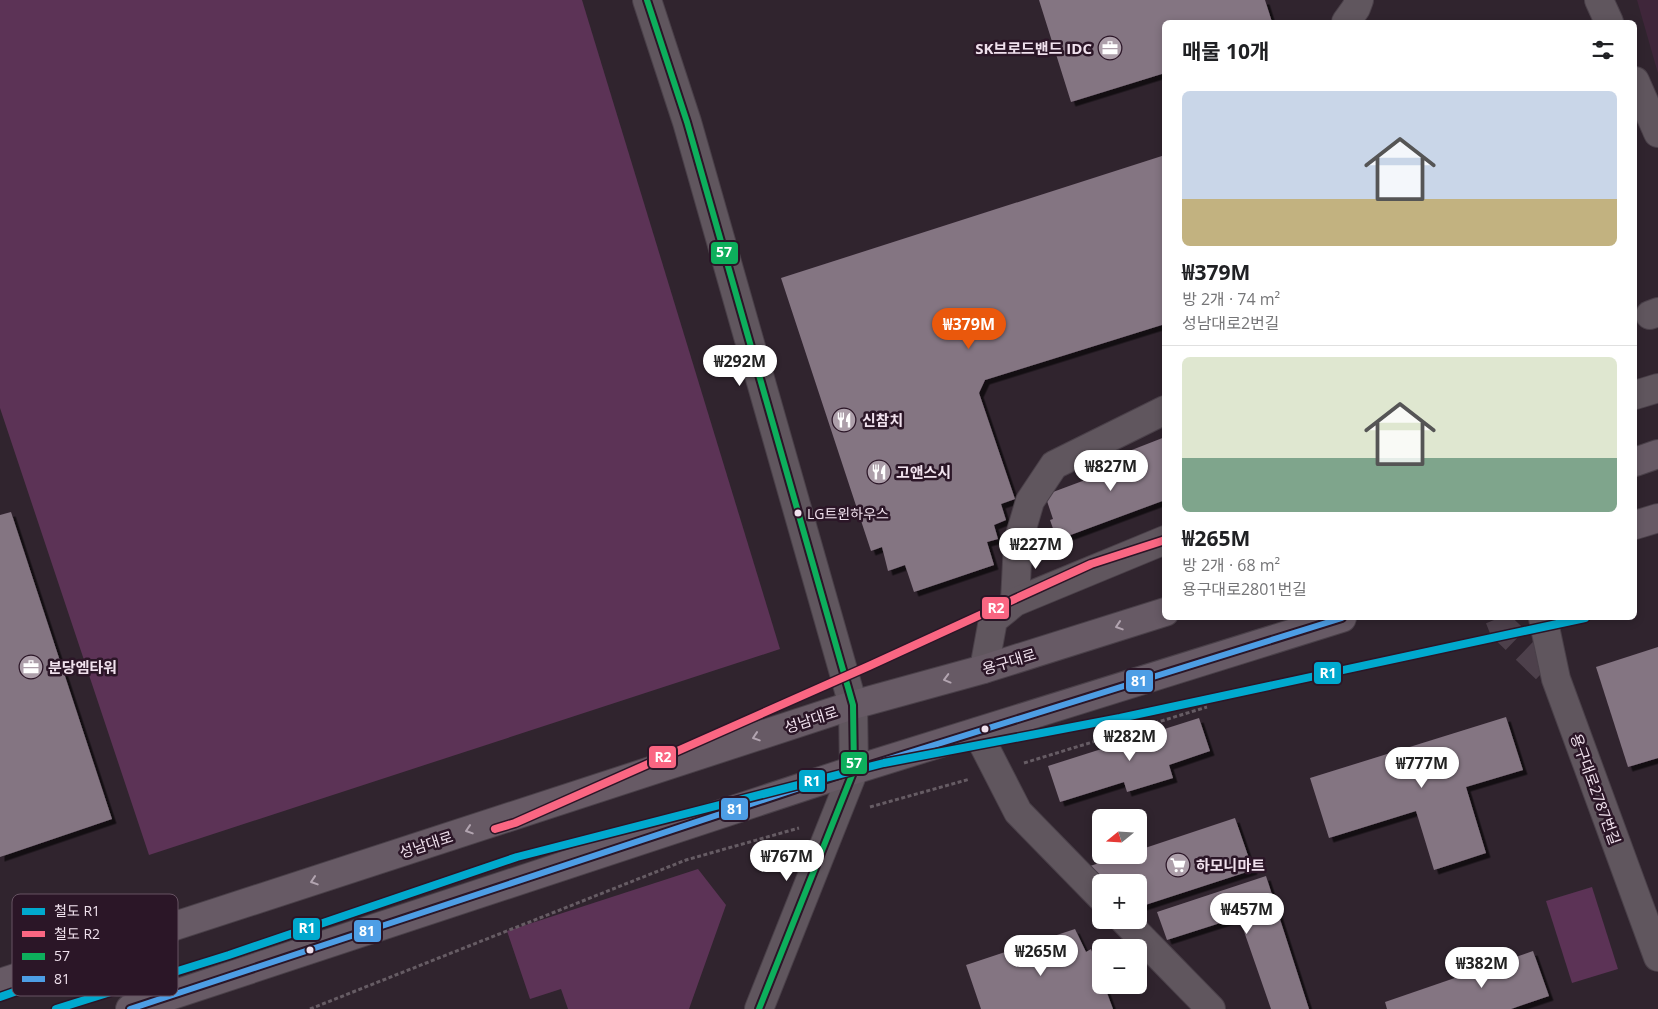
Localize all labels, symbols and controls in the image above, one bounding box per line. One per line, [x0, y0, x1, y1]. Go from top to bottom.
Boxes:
office icon: SK브로드밴드 IDC [1097, 35, 1123, 61]
icon: filters [1589, 36, 1617, 64]
text: 매물 10개 [1182, 37, 1269, 65]
place label: SK브로드밴드 IDC [975, 38, 1092, 58]
icon: home [1355, 124, 1445, 214]
line badge: 57 [710, 241, 739, 265]
text: 57 [716, 242, 732, 261]
text: ₩379M [1182, 258, 1250, 286]
text: 방 2개 · 74 m² [1182, 288, 1280, 310]
pin: ₩379M [934, 308, 1004, 350]
text: 성남대로2번길 [1182, 312, 1279, 334]
text: ₩379M [943, 313, 995, 335]
pin: ₩292M [705, 344, 775, 387]
text: ₩292M [714, 350, 766, 372]
icon: home [1355, 389, 1445, 479]
restaurant icon: 신참치 [831, 407, 857, 433]
place label: 신참치 [862, 410, 903, 430]
pin: ₩827M [1076, 450, 1146, 492]
text: ₩827M [1085, 455, 1137, 477]
restaurant icon: 고앤스시 [866, 459, 892, 485]
place label: 고앤스시 [896, 462, 951, 482]
place label: LG트윈하우스 [807, 504, 889, 523]
marker: LG트윈하우스 [793, 508, 803, 518]
text: ₩265M [1182, 524, 1250, 552]
pin: ₩227M [1001, 528, 1071, 570]
text: ₩227M [1010, 533, 1062, 555]
text: 방 2개 · 68 m² [1182, 554, 1280, 576]
text: 용구대로2801번길 [1182, 578, 1307, 600]
line badge: R2 [981, 596, 1010, 620]
text: R2 [987, 598, 1005, 617]
one-way arrow [1115, 621, 1123, 631]
street label: 용구대로 [980, 643, 1038, 679]
office icon: 분당엠타워 [18, 654, 44, 680]
place label: 분당엠타워 [48, 657, 117, 677]
line badge: R1 [1313, 661, 1342, 685]
text: R1 [1319, 663, 1337, 682]
line badge: 81 [1125, 669, 1154, 693]
text: 81 [1131, 671, 1147, 690]
one-way arrow [943, 674, 951, 684]
street label: 성남대로 [782, 701, 840, 737]
pin: ₩282M [1095, 720, 1165, 762]
unlabelled marker [980, 724, 990, 734]
text: ₩282M [1104, 725, 1156, 747]
one-way arrow [753, 731, 761, 741]
street label: 용구대로2787번길 [1567, 731, 1625, 847]
line badge: R2 [648, 745, 677, 769]
pin: ₩777M [1387, 746, 1457, 789]
text: R2 [654, 747, 672, 766]
line badge: 57 [840, 751, 868, 775]
text: ₩777M [1396, 752, 1448, 774]
text: 57 [846, 753, 862, 772]
line badge: R1 [798, 769, 826, 793]
text: R1 [803, 771, 821, 790]
line badge: 81 [720, 797, 749, 821]
text: 81 [727, 799, 743, 818]
north arrow [1092, 809, 1148, 864]
map controls [1092, 809, 1147, 994]
one-way arrow [465, 825, 473, 835]
street label: 성남대로 [397, 826, 455, 862]
pin: ₩767M [752, 840, 822, 882]
text: ₩767M [761, 845, 813, 867]
supermarket icon: 하모니마트 [1165, 852, 1191, 878]
place label: 하모니마트 [1196, 855, 1265, 875]
button: + [1092, 874, 1147, 929]
one-way arrow [310, 875, 319, 885]
pin: ₩457M [1212, 892, 1282, 935]
legend [12, 894, 178, 996]
text: ₩457M [1221, 898, 1273, 920]
text: 철도 R1 [54, 901, 100, 920]
line badge: R1 [292, 917, 321, 941]
text: R1 [298, 918, 316, 937]
line badge: 81 [353, 919, 382, 943]
text: 81 [359, 921, 375, 940]
text: 철도 R2 [54, 924, 100, 943]
pin: ₩265M [1006, 934, 1076, 977]
button: − [1092, 939, 1147, 994]
text: ₩265M [1015, 940, 1067, 962]
unlabelled marker [305, 945, 315, 955]
text: 57 [54, 946, 70, 965]
pin: ₩382M [1447, 946, 1517, 989]
text: ₩382M [1456, 952, 1508, 974]
text: 81 [54, 969, 70, 988]

